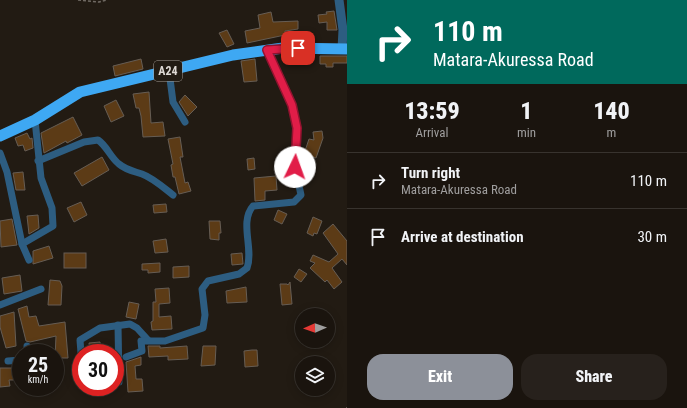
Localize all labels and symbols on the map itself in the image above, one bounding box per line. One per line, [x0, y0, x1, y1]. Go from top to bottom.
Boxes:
pin [281, 31, 315, 65]
road number: A24 [154, 61, 182, 81]
position arrow [274, 146, 316, 188]
north arrow [295, 308, 335, 348]
speed limit sign: 30 [72, 344, 124, 396]

